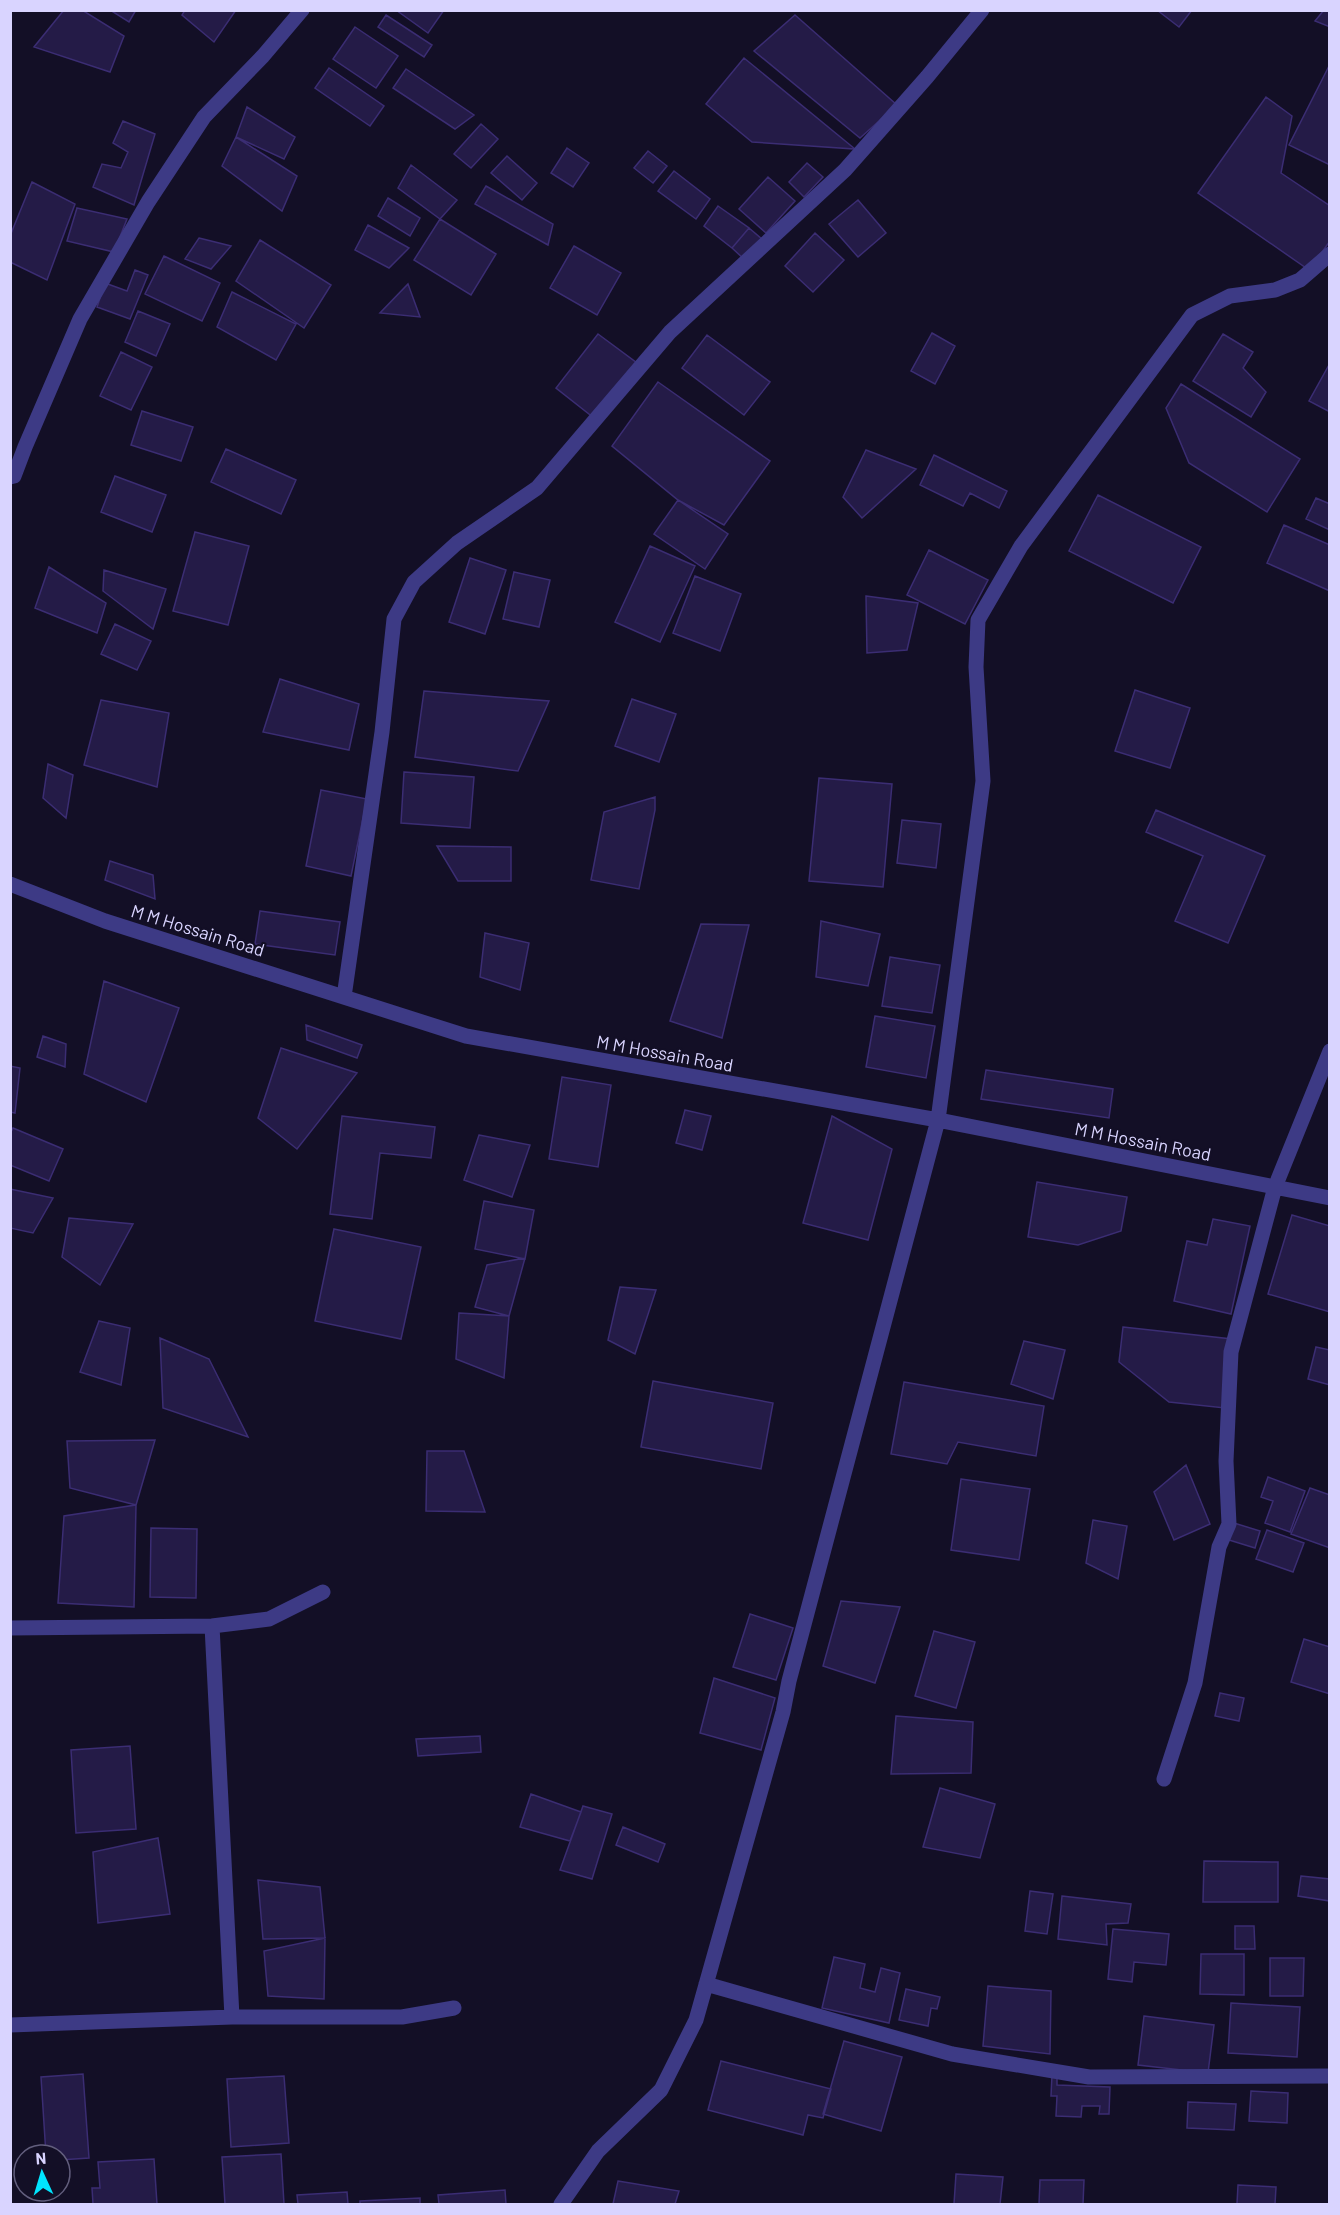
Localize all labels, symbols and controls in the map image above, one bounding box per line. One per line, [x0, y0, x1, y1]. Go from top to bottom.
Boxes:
street label: M M Hossain Road [129, 899, 267, 961]
street label: M M Hossain Road [595, 1030, 735, 1076]
street label: M M Hossain Road [1073, 1117, 1213, 1165]
north arrow [12, 2143, 72, 2203]
text: N [35, 2148, 47, 2167]

